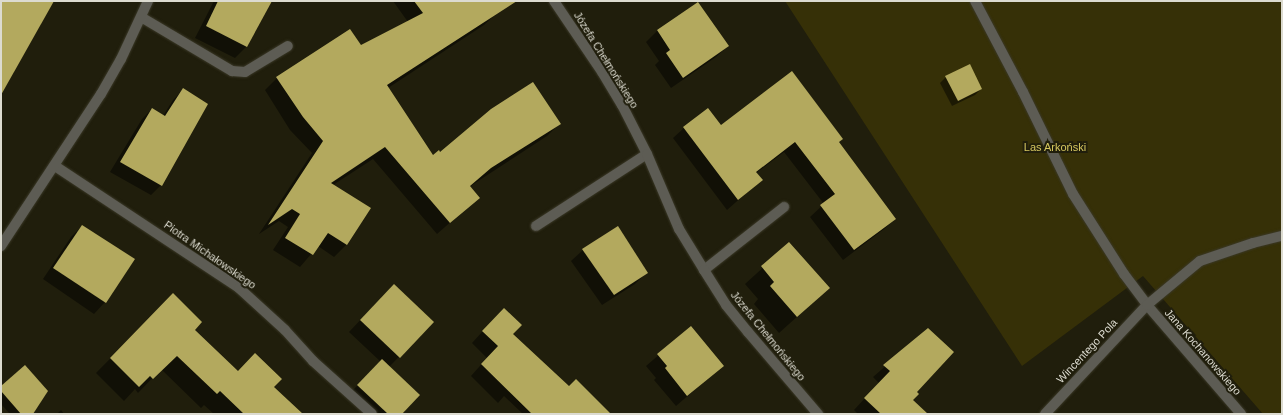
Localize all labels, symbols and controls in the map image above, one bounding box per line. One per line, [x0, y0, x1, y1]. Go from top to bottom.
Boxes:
street label: Józefa Chełmońskiego [571, 9, 641, 111]
park label: Las Arkoński [1024, 140, 1086, 154]
street label: Piotra Michałowskiego [161, 218, 259, 292]
street label: Józefa Chełmońskiego [728, 289, 808, 383]
street label: Jana Kochanowskiego [1162, 306, 1244, 398]
street label: Wincentego Pola [1054, 316, 1120, 386]

